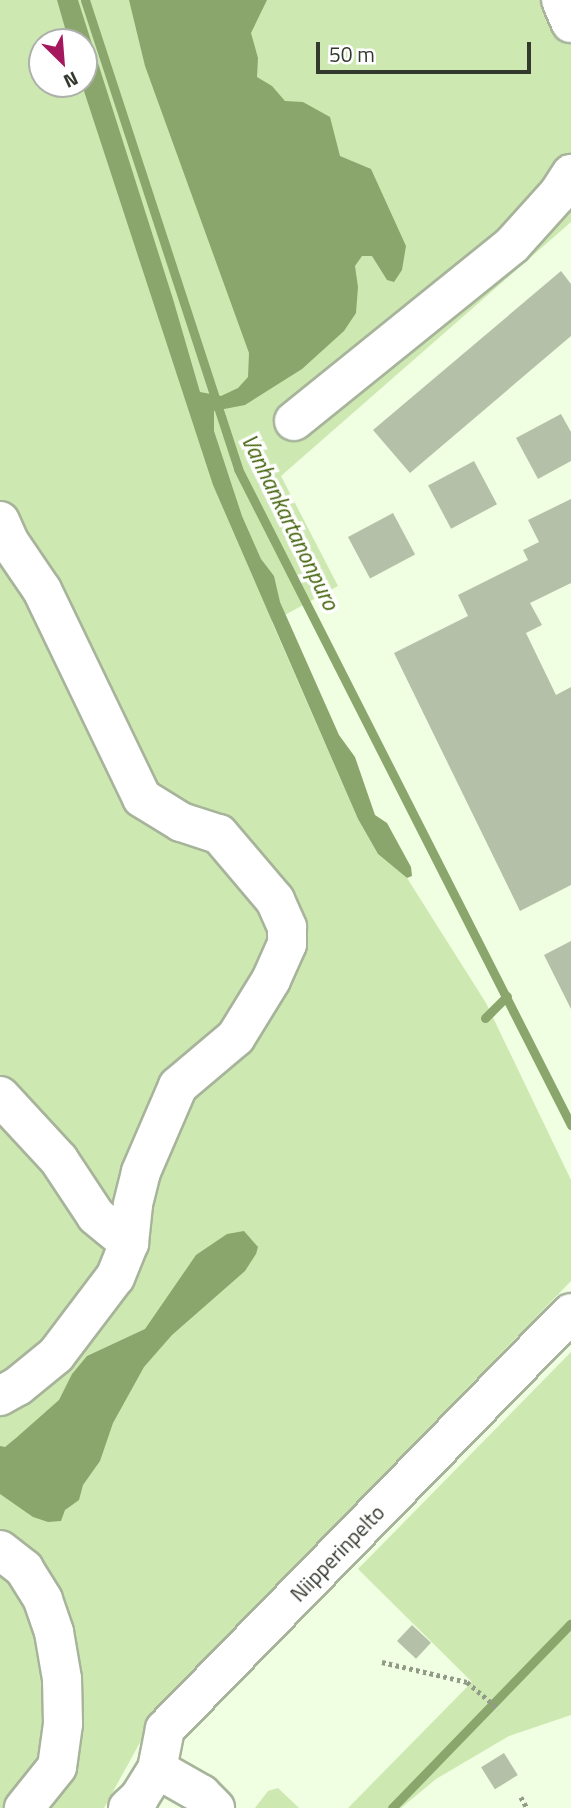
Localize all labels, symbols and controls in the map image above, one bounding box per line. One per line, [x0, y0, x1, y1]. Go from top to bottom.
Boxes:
north arrow [28, 28, 98, 98]
scale bar [319, 28, 534, 72]
text: 50 m [329, 38, 375, 70]
text: N [59, 65, 83, 97]
water label: Vanhankartanonpuro [235, 430, 345, 614]
street label: Niipperinpelto [285, 1500, 389, 1606]

